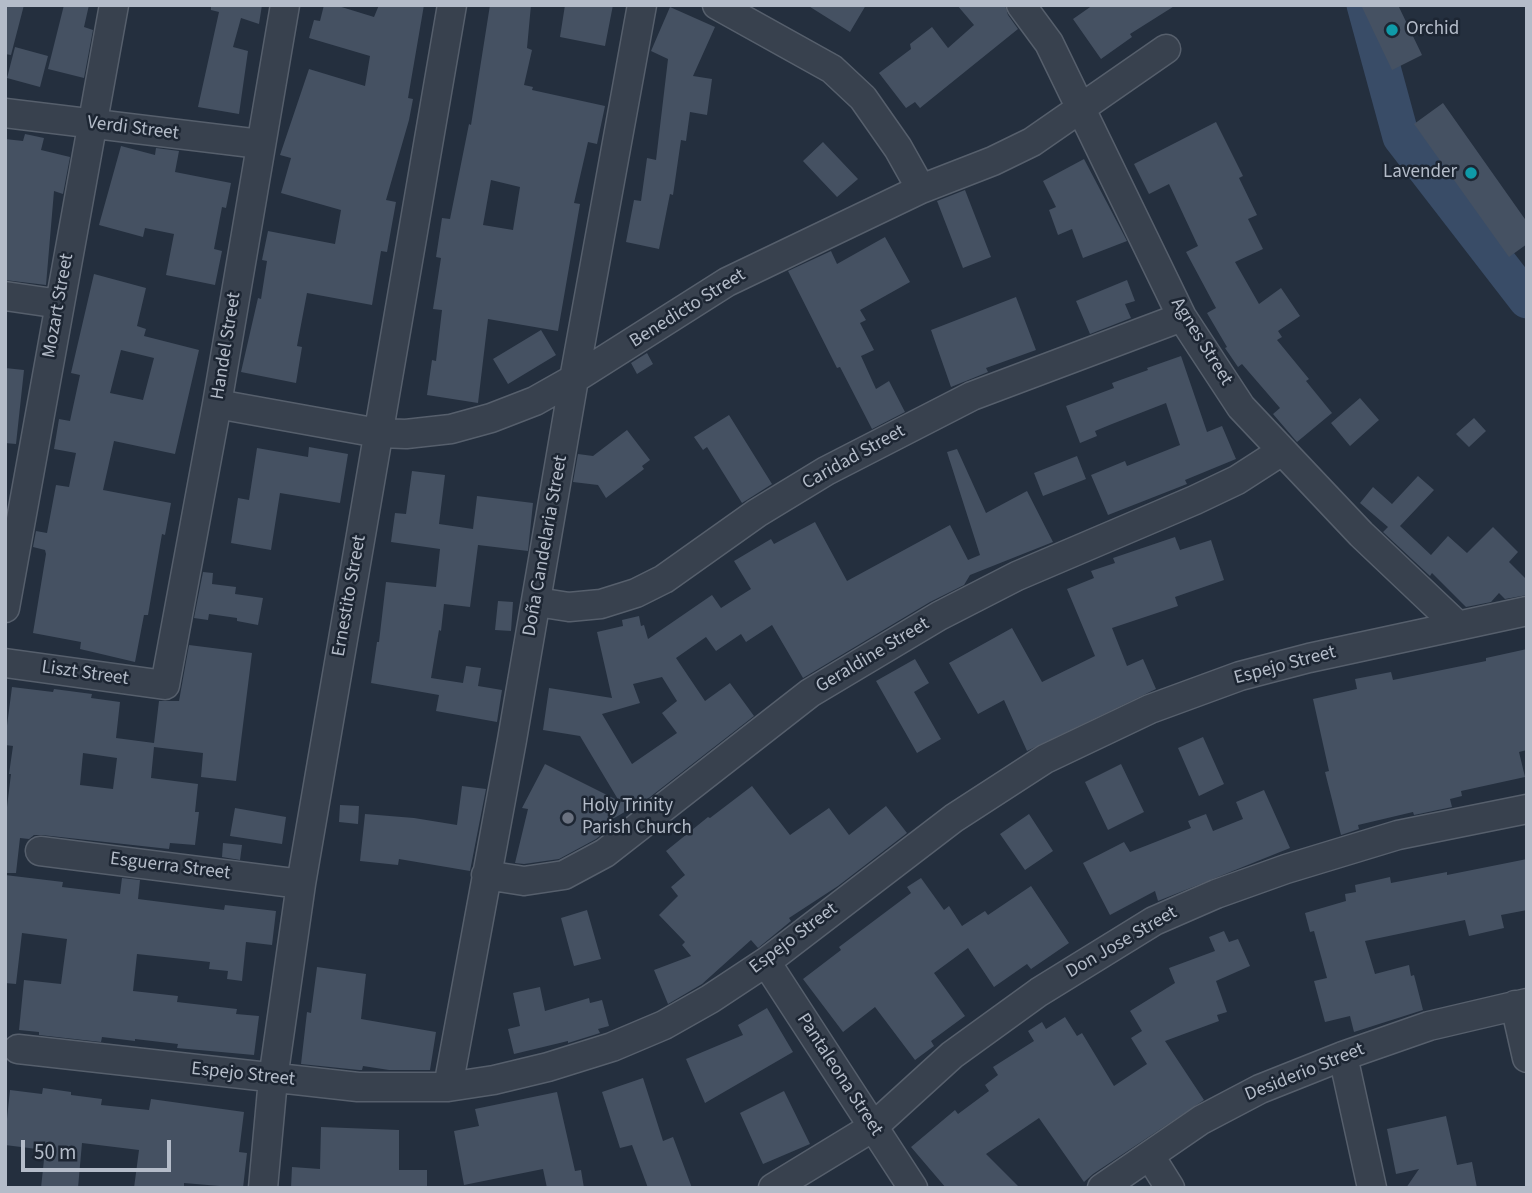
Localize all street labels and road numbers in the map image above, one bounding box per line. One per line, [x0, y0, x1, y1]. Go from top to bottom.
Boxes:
street label: Verdi Street [86, 112, 180, 146]
street label: Mozart Street [39, 252, 79, 360]
street label: Benedicto Street [626, 264, 750, 354]
street label: Handel Street [207, 291, 247, 401]
street label: Agnes Street [1165, 294, 1237, 390]
street label: Caridad Street [799, 420, 909, 496]
street label: Doña Candelaria Street [519, 454, 573, 638]
street label: Ernestito Street [328, 533, 372, 659]
street label: Geraldine Street [812, 613, 934, 699]
street label: Espejo Street [1232, 641, 1338, 691]
street label: Liszt Street [40, 657, 130, 691]
street label: Esguerra Street [109, 848, 231, 886]
street label: Espejo Street [745, 899, 843, 979]
street label: Don Jose Street [1062, 902, 1182, 984]
street label: Pantaleona Street [791, 1009, 887, 1141]
street label: Desiderio Street [1242, 1039, 1368, 1107]
street label: Espejo Street [190, 1058, 296, 1092]

